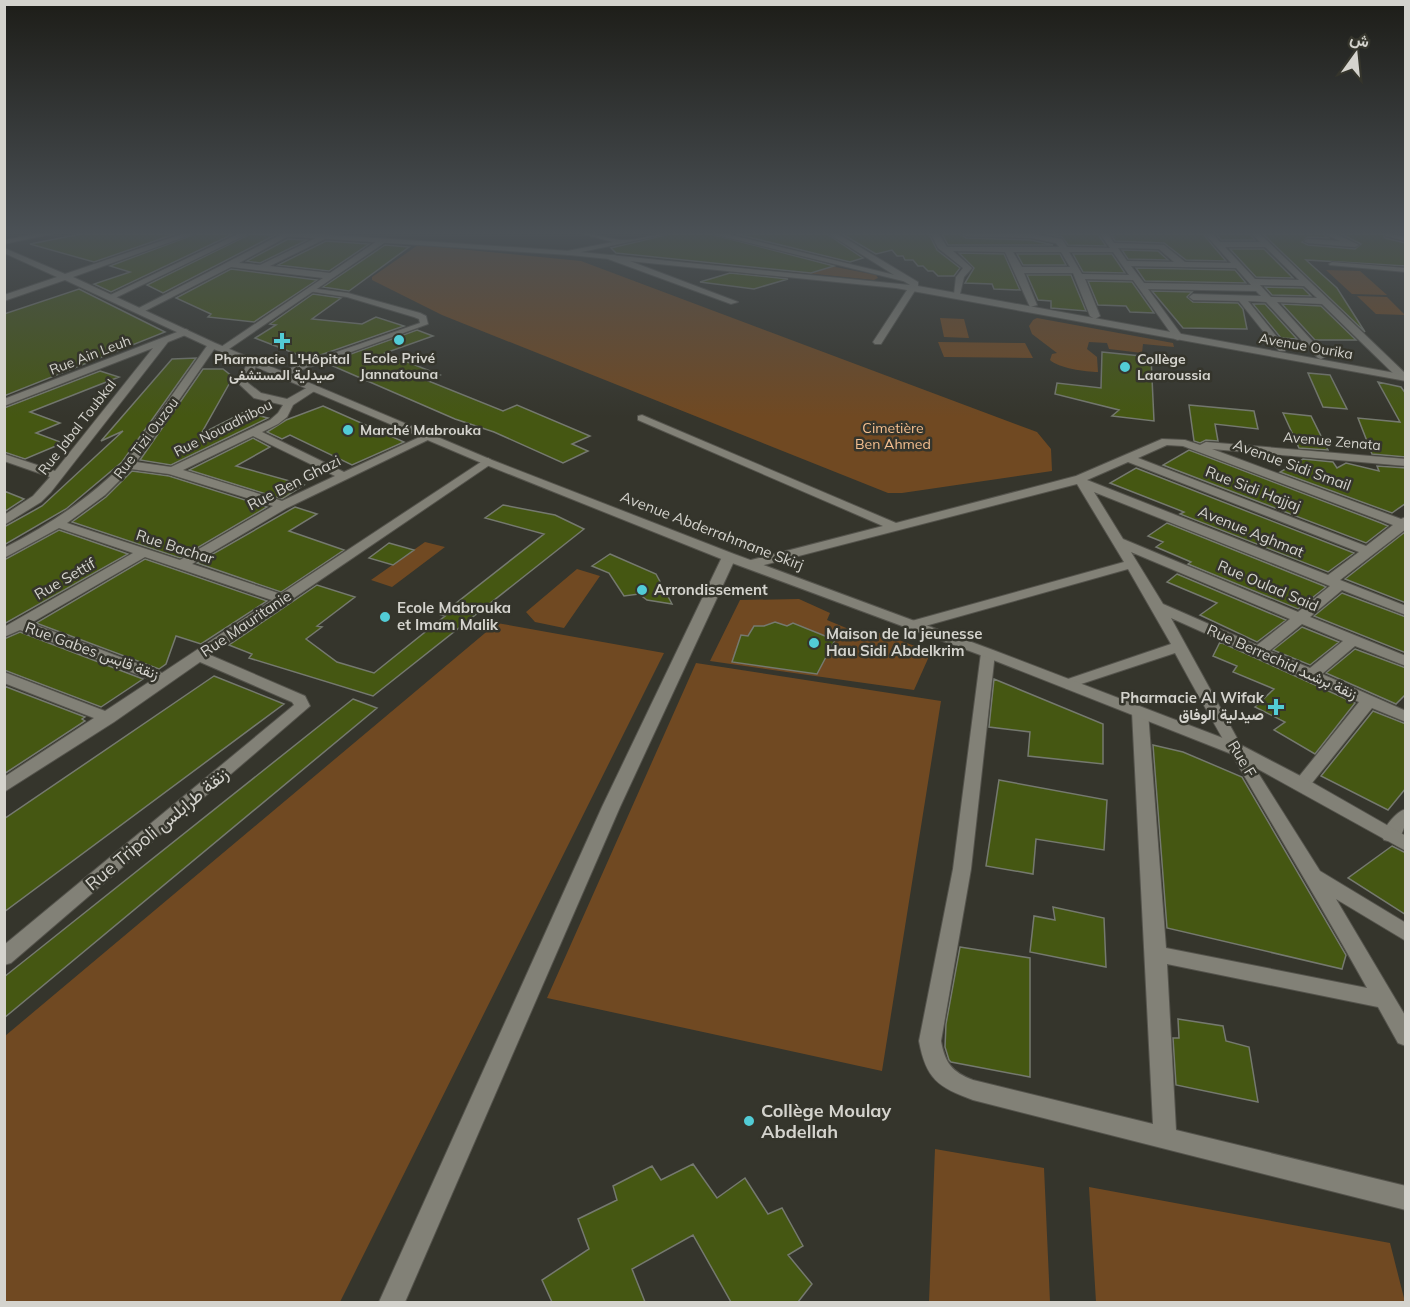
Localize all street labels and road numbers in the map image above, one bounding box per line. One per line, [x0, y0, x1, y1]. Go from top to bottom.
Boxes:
street label: Avenue Ourika [1258, 329, 1354, 363]
street label: Rue Ain Leuh [47, 331, 133, 379]
street label: Rue Jabal Toubkal [34, 376, 120, 478]
street label: Rue Tizi Ouzou [110, 394, 182, 482]
street label: Rue Nouadhibou [171, 395, 275, 461]
street label: Avenue Zenata [1282, 428, 1382, 454]
street label: Avenue Sidi Smail [1231, 434, 1354, 495]
street label: Rue Ben Ghazi [244, 451, 344, 514]
street label: Rue Sidi Hajjaj [1203, 462, 1304, 515]
street label: Avenue Abderrahmane Skirj [618, 487, 806, 574]
street label: Avenue Aghmat [1196, 502, 1307, 561]
street label: Rue Bachar [134, 525, 217, 568]
street label: Rue Settif [31, 553, 100, 604]
street label: Rue Oulad Said [1215, 556, 1321, 615]
street label: Rue Mauritanie [197, 586, 295, 661]
street label: Rue Gabes زنقة قابس [22, 618, 162, 684]
street label: Rue Berrechid زنقة برشىد [1204, 620, 1360, 703]
street label: Rue F [1224, 737, 1261, 781]
street label: Rue Tripoli زنقة طرابلس [80, 762, 233, 895]

